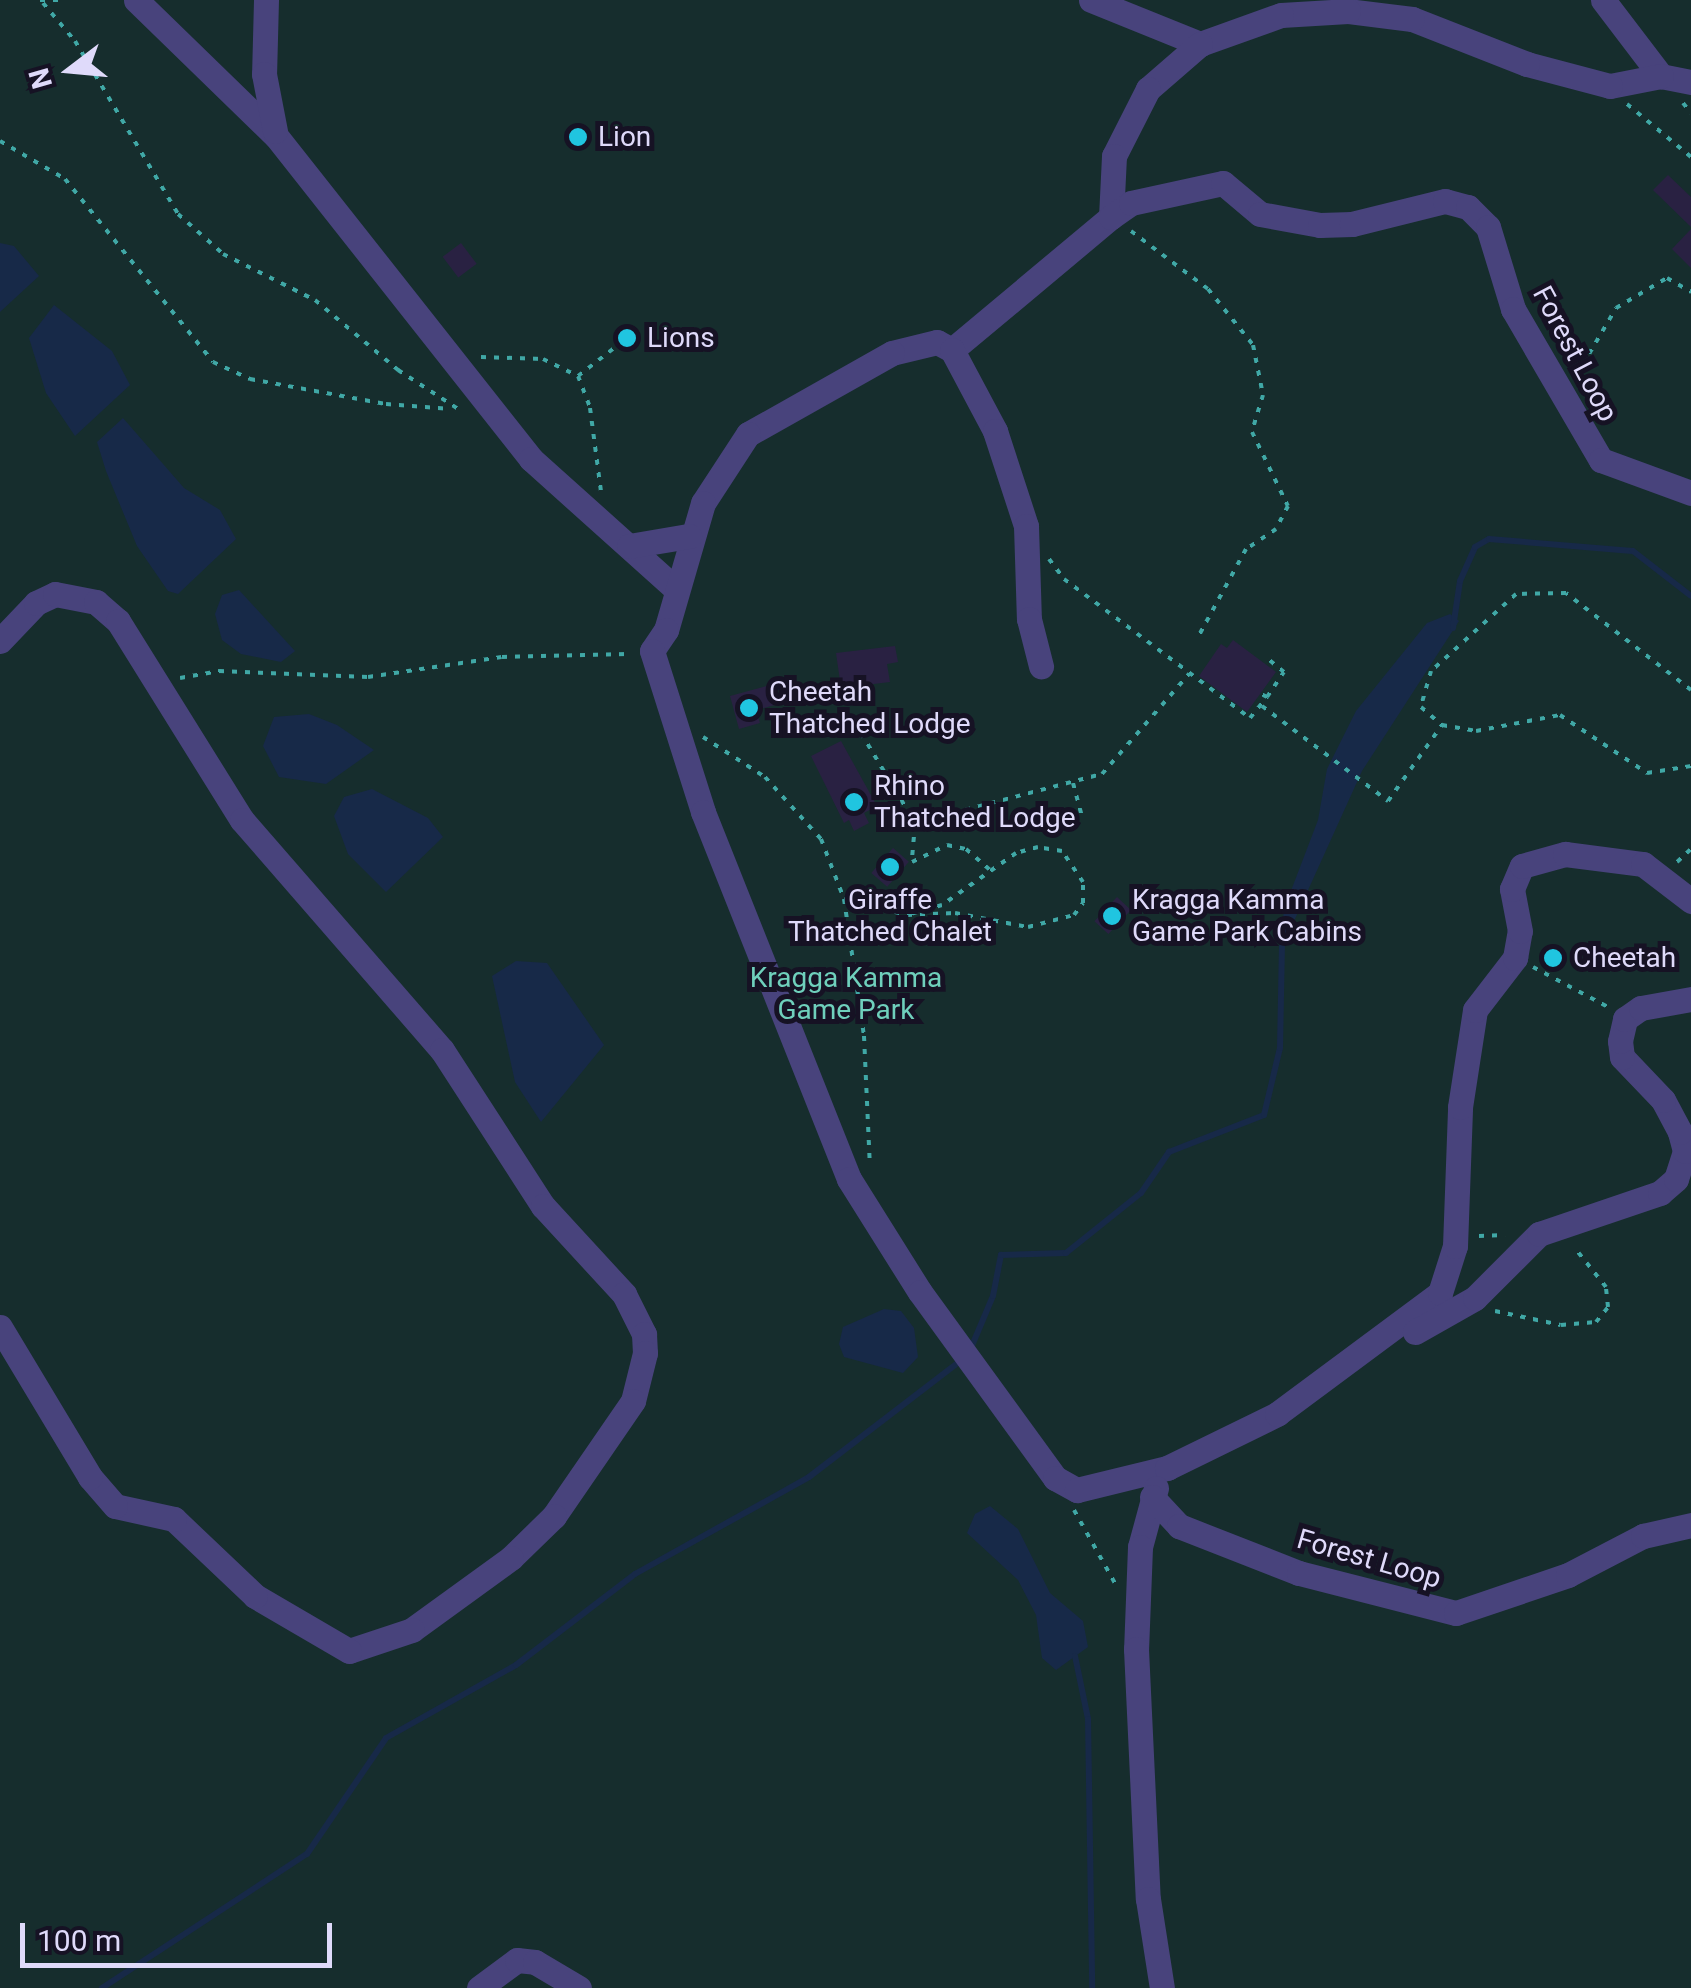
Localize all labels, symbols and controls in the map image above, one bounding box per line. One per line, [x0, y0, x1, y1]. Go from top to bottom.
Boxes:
north arrow [20, 20, 120, 120]
text: N [22, 64, 59, 92]
place label: Lion [598, 120, 651, 154]
marker: Lion [567, 126, 589, 148]
street label: Forest Loop [1525, 281, 1625, 427]
place label: Lions [647, 321, 715, 355]
marker: Lions [616, 327, 638, 349]
place label: Cheetah Thatched Lodge [769, 675, 971, 741]
marker: Cheetah Thatched Lodge [738, 697, 760, 719]
place label: Rhino Thatched Lodge [874, 769, 1076, 835]
marker: Rhino Thatched Lodge [843, 791, 865, 813]
marker: Giraffe Thatched Chalet [879, 856, 901, 878]
place label: Giraffe Thatched Chalet [788, 883, 992, 949]
place label: Kragga Kamma Game Park Cabins [1132, 883, 1362, 949]
marker: Kragga Kamma Game Park Cabins [1101, 905, 1123, 927]
place label: Cheetah [1573, 941, 1676, 975]
marker: Cheetah [1542, 947, 1564, 969]
park label: Kragga Kamma Game Park [750, 961, 942, 1027]
street label: Forest Loop [1293, 1522, 1445, 1596]
scale bar [25, 1903, 338, 1965]
text: 100 m [37, 1923, 121, 1958]

